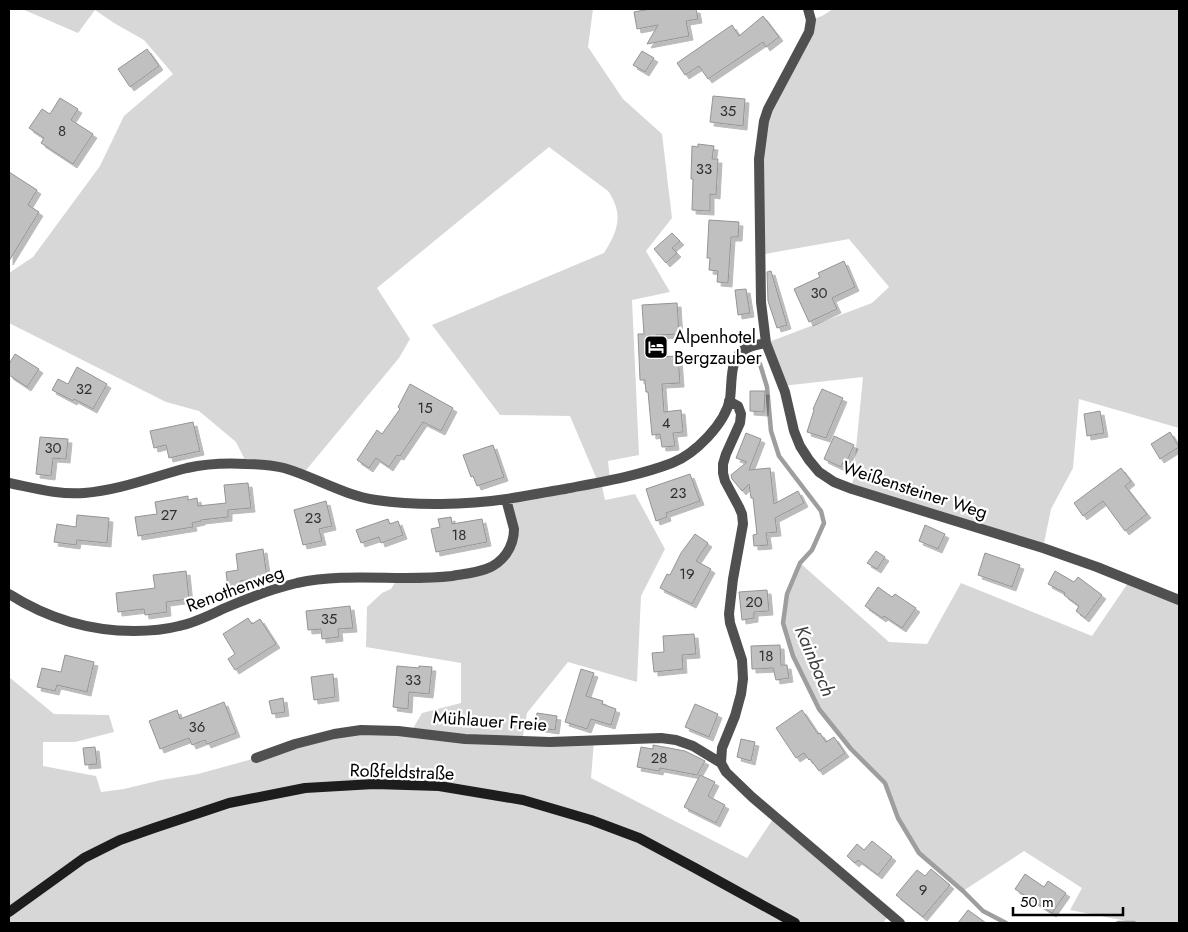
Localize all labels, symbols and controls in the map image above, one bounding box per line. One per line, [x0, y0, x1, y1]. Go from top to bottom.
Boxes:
house number: 35 [720, 100, 736, 122]
house number: 8 [58, 120, 66, 142]
house number: 33 [696, 158, 712, 180]
house number: 30 [810, 282, 828, 304]
place label: Alpenhotel Bergzauber [674, 324, 762, 371]
hotel icon: Alpenhotel Bergzauber [643, 334, 669, 360]
house number: 32 [76, 378, 92, 400]
house number: 15 [417, 397, 433, 419]
house number: 4 [662, 412, 671, 434]
house number: 30 [44, 437, 62, 459]
street label: Weißensteiner Weg [839, 454, 991, 526]
house number: 23 [670, 482, 686, 504]
house number: 27 [161, 504, 177, 526]
house number: 23 [305, 507, 321, 529]
house number: 18 [452, 524, 466, 546]
street label: Renothenweg [182, 559, 288, 619]
house number: 19 [679, 563, 695, 585]
house number: 20 [745, 591, 763, 613]
house number: 35 [321, 608, 337, 630]
water label: Kainbach [788, 621, 842, 701]
house number: 18 [759, 645, 773, 667]
house number: 33 [405, 669, 421, 691]
street label: Mühlauer Freie [432, 704, 548, 738]
house number: 36 [189, 716, 205, 738]
house number: 28 [651, 747, 667, 769]
street label: Roßfeldstraße [349, 757, 455, 787]
house number: 9 [919, 879, 927, 901]
scale bar [1013, 884, 1123, 916]
text: 50 m [1020, 891, 1054, 913]

